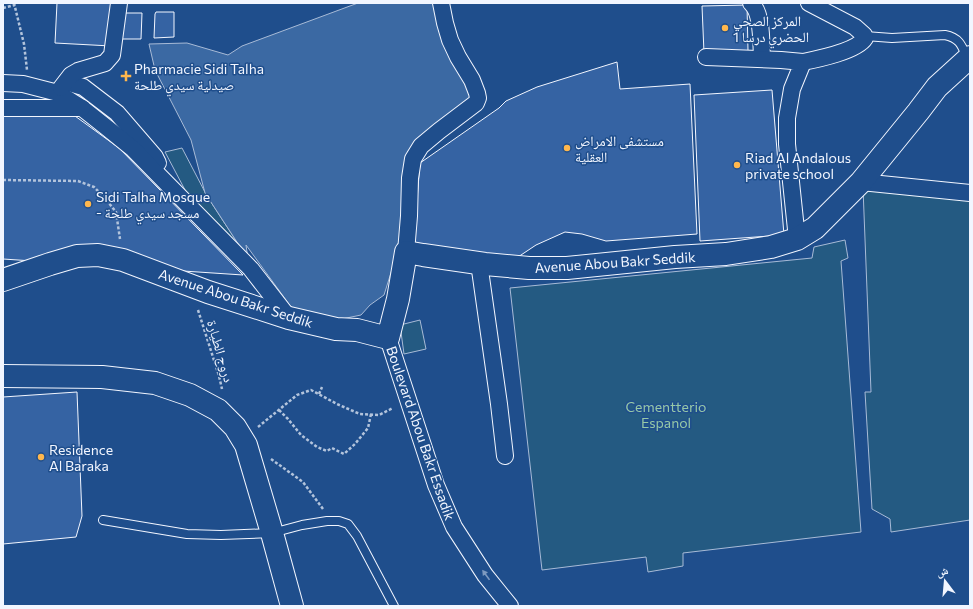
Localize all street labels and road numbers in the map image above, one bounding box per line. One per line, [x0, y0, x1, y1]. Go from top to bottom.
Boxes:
street label: Avenue Abou Bakr Seddik [534, 248, 696, 276]
street label: Avenue Abou Bakr Seddik [157, 265, 316, 331]
street label: دروج الطيارة [202, 318, 238, 385]
street label: Boulevard Abou Bakr Essadik [383, 344, 459, 523]

